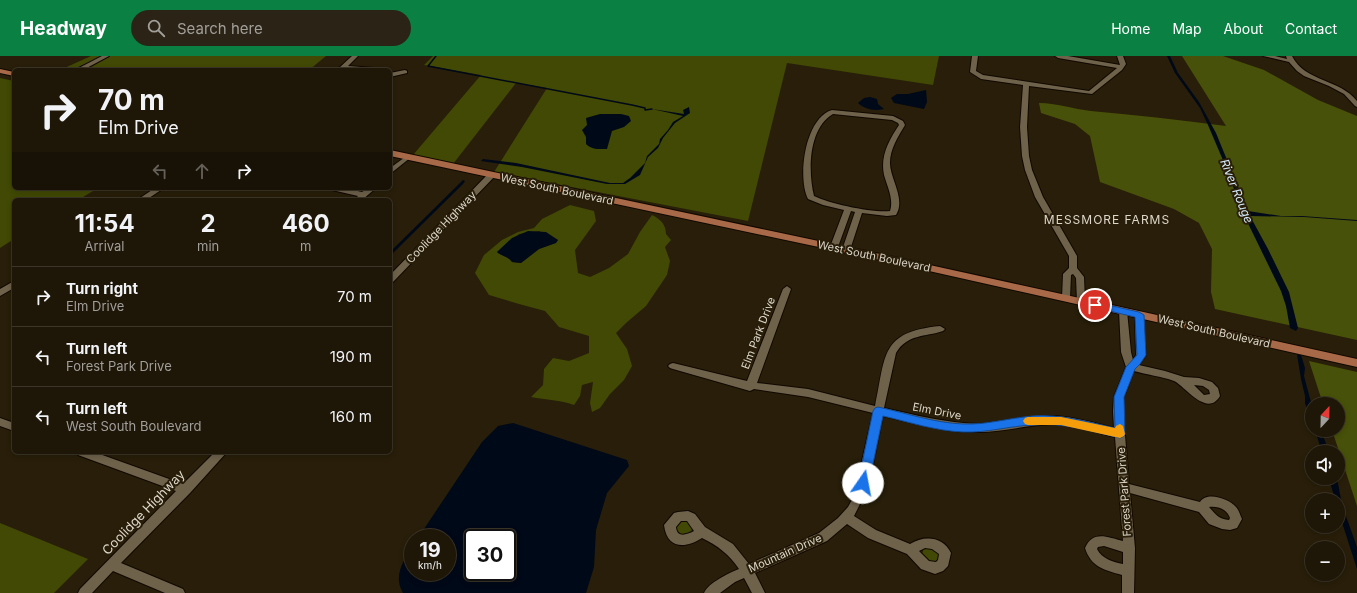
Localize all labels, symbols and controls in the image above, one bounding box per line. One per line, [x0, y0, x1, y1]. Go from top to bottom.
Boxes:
search box [131, 10, 411, 46]
text: Headway [20, 17, 107, 40]
icon: search [145, 17, 167, 39]
text: Search here [177, 19, 263, 38]
text: Home [1111, 20, 1150, 37]
text: Map [1172, 20, 1202, 37]
text: About [1224, 20, 1263, 37]
text: Contact [1285, 20, 1337, 37]
text: 70 m [98, 83, 165, 117]
icon: right [32, 84, 84, 136]
text: Elm Drive [98, 117, 179, 138]
water label: River Rouge [1217, 157, 1257, 225]
icon: left [149, 160, 171, 182]
icon: ahead [191, 160, 213, 182]
icon: right [233, 160, 255, 182]
street label: West South Boulevard [499, 170, 615, 208]
street label: Coolidge Highway [403, 188, 479, 266]
text: 11:54 [74, 209, 135, 238]
text: 2 [201, 209, 216, 238]
text: 460 [282, 209, 330, 238]
district label: MESSMORE FARMS [1044, 212, 1170, 227]
street label: West South Boulevard [816, 237, 932, 275]
text: Arrival [85, 238, 125, 254]
text: min [197, 238, 219, 254]
text: m [300, 238, 311, 254]
text: Turn right [66, 279, 138, 298]
icon: right [32, 286, 54, 308]
text: 70 m [337, 287, 372, 306]
pin [1078, 288, 1112, 322]
icon: arrive [1084, 294, 1106, 316]
street label: Elm Park Drive [738, 295, 778, 371]
text: Elm Drive [66, 298, 124, 314]
street label: West South Boulevard [1157, 311, 1271, 351]
text: Turn left [66, 339, 127, 358]
icon: left [32, 346, 54, 368]
text: 190 m [330, 347, 372, 366]
text: Forest Park Drive [66, 358, 172, 374]
north arrow [1305, 397, 1345, 437]
map controls [1305, 397, 1345, 581]
text: Turn left [66, 399, 127, 418]
street label: Elm Drive [911, 399, 963, 423]
icon: left [32, 406, 54, 428]
text: 160 m [330, 407, 372, 426]
text: West South Boulevard [66, 418, 202, 434]
button: sound [1305, 445, 1345, 485]
street label: Forest Park Drive [1114, 447, 1134, 537]
position arrow [842, 462, 884, 504]
street label: Coolidge Highway [98, 466, 188, 558]
button: + [1305, 493, 1345, 533]
speed limit sign: 30 [464, 529, 516, 581]
street label: Mountain Drive [746, 531, 824, 575]
text: 19 [419, 538, 441, 562]
button: − [1305, 541, 1345, 581]
text: km/h [418, 559, 442, 571]

